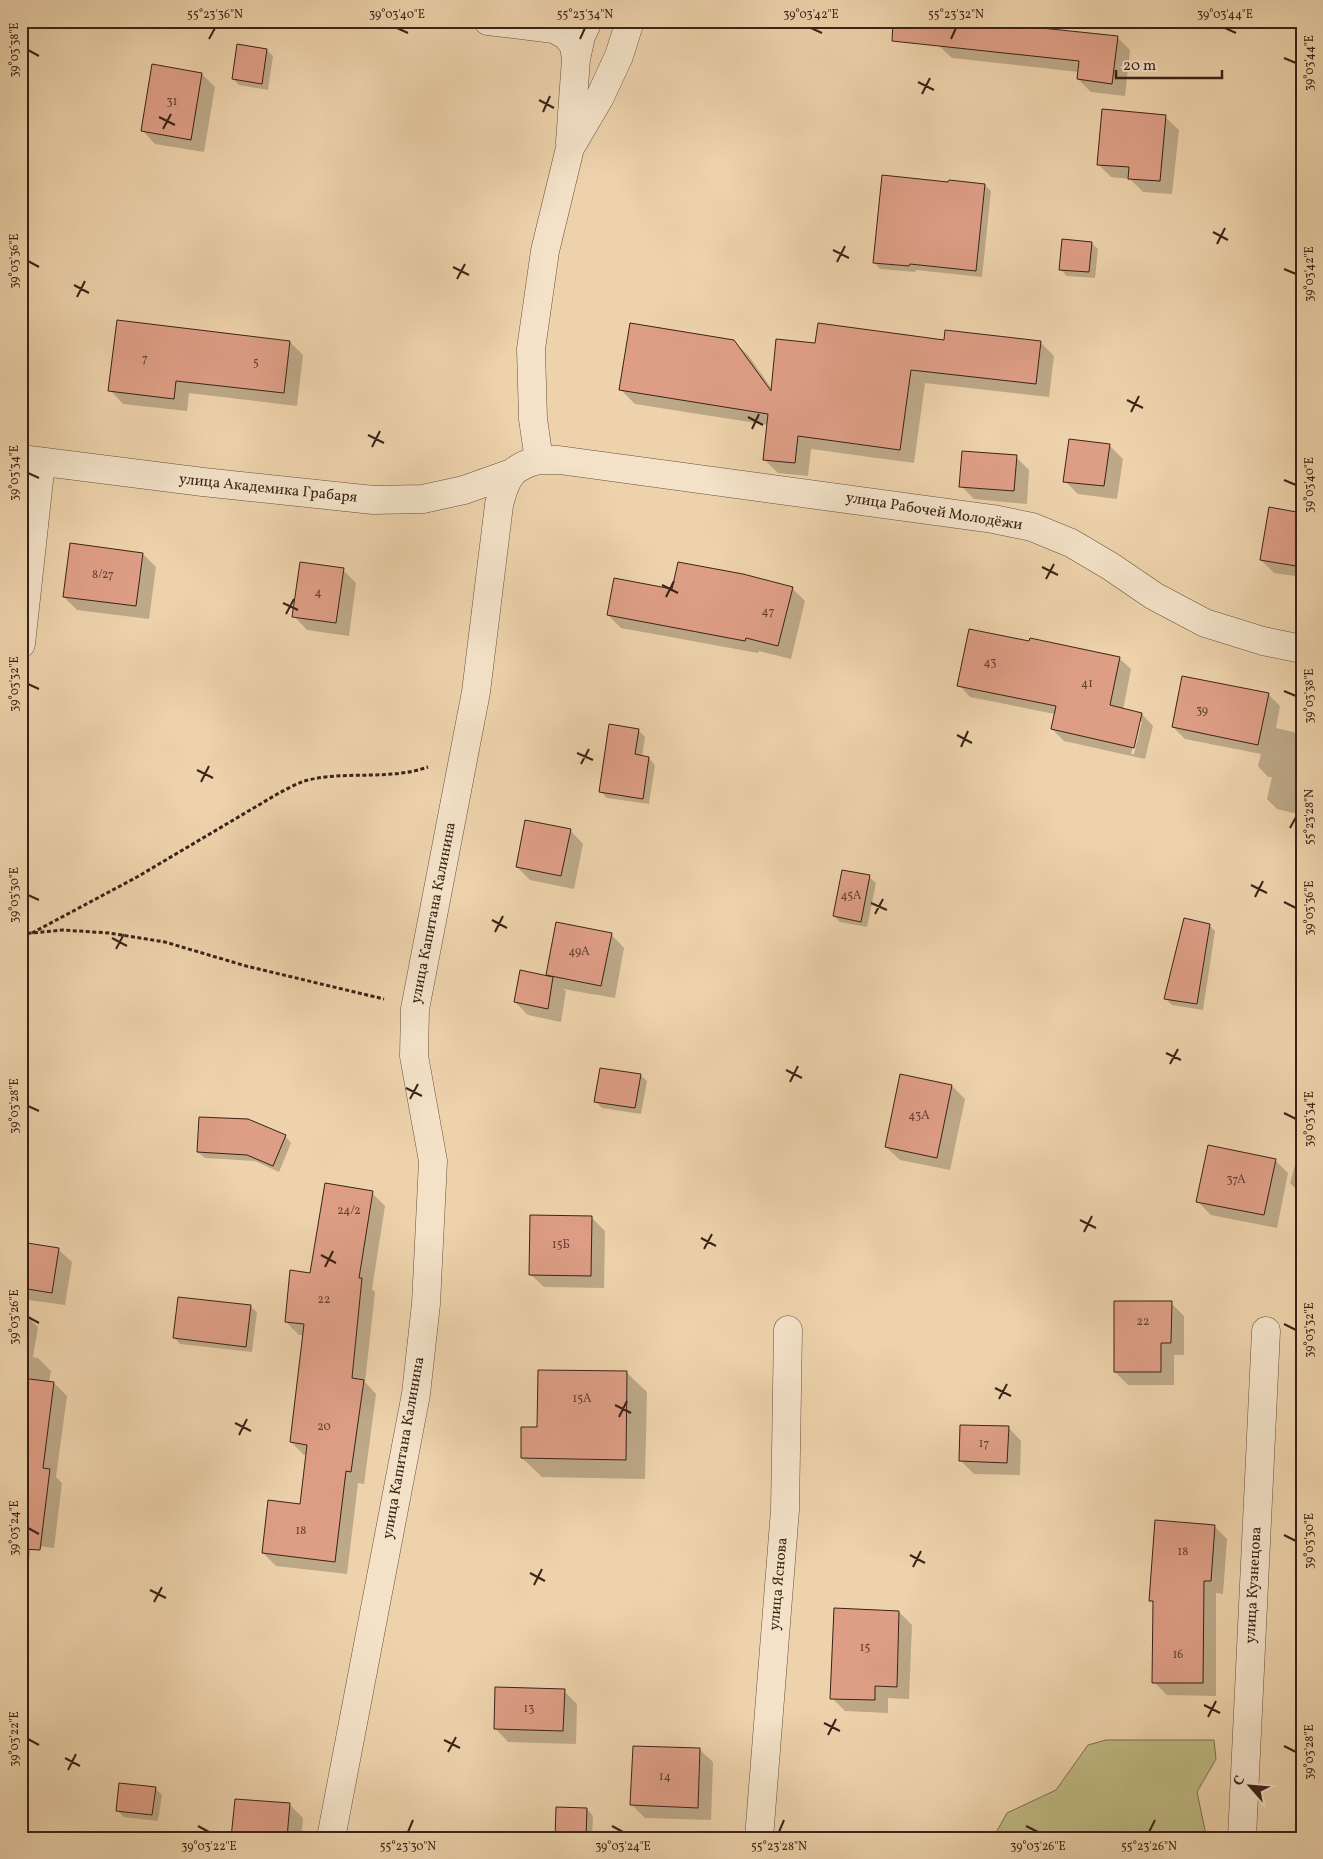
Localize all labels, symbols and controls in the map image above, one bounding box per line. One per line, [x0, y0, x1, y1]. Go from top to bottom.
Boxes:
text: 55°23'36"N [187, 7, 243, 23]
text: 39°03'40"E [369, 7, 425, 23]
text: 55°23'34"N [557, 7, 613, 23]
text: 39°03'42"E [783, 7, 839, 23]
text: 55°23'32"N [928, 7, 984, 23]
text: 39°03'44"E [1197, 7, 1253, 23]
text: 39°03'38"E [7, 22, 23, 78]
text: 39°03'44"E [1302, 35, 1318, 91]
scale bar [1116, 48, 1222, 80]
text: 20 m [1123, 56, 1156, 77]
house number: 31 [167, 94, 177, 110]
text: 39°03'36"E [7, 233, 23, 289]
text: 39°03'42"E [1302, 246, 1318, 302]
house number: 7 [142, 351, 148, 367]
house number: 5 [253, 355, 259, 371]
text: 39°03'34"E [7, 445, 23, 501]
text: 39°03'40"E [1302, 457, 1318, 513]
street label: улица Академика Грабаря [178, 469, 358, 509]
street label: улица Рабочей Молодёжи [844, 488, 1024, 536]
house number: 8/27 [92, 567, 114, 583]
house number: 4 [314, 585, 322, 601]
house number: 47 [762, 604, 775, 620]
house number: 43 [984, 655, 996, 671]
text: 39°03'32"E [7, 656, 23, 712]
text: 39°03'38"E [1302, 668, 1318, 724]
house number: 41 [1081, 676, 1093, 692]
house number: 39 [1196, 703, 1208, 719]
text: 55°23'28"N [1302, 789, 1318, 845]
street label: улица Капитана Калинина [406, 820, 462, 1006]
text: 39°03'30"E [7, 867, 23, 923]
text: 39°03'36"E [1302, 880, 1318, 936]
house number: 45А [840, 888, 862, 904]
house number: 49А [568, 944, 590, 960]
text: 39°03'28"E [7, 1078, 23, 1134]
text: 39°03'34"E [1302, 1091, 1318, 1147]
house number: 43А [908, 1108, 930, 1124]
house number: 37А [1226, 1172, 1246, 1188]
house number: 24/2 [337, 1203, 361, 1219]
house number: 15Б [552, 1237, 570, 1253]
text: 39°03'26"E [7, 1289, 23, 1345]
house number: 22 [318, 1292, 330, 1308]
text: 39°03'32"E [1302, 1302, 1318, 1358]
house number: 22 [1137, 1314, 1149, 1330]
street label: улица Капитана Калинина [378, 1355, 430, 1541]
house number: 15А [573, 1391, 592, 1407]
house number: 20 [317, 1419, 331, 1435]
house number: 17 [979, 1436, 989, 1452]
text: 39°03'24"E [7, 1500, 23, 1556]
text: 39°03'30"E [1302, 1513, 1318, 1569]
house number: 18 [296, 1523, 306, 1539]
street label: улица Кузнецова [1240, 1526, 1268, 1644]
street label: улица Яснова [764, 1537, 794, 1631]
house number: 18 [1178, 1544, 1188, 1560]
house number: 15 [860, 1640, 870, 1656]
house number: 16 [1173, 1647, 1183, 1663]
house number: 13 [524, 1701, 534, 1717]
text: 39°03'22"E [7, 1711, 23, 1767]
text: 39°03'28"E [1302, 1724, 1318, 1780]
north arrow [1226, 1762, 1276, 1812]
house number: 14 [659, 1769, 671, 1785]
text: С [1229, 1772, 1250, 1789]
text: 39°03'22"E [181, 1839, 237, 1855]
text: 55°23'30"N [380, 1839, 436, 1855]
text: 39°03'24"E [595, 1839, 651, 1855]
text: 55°23'28"N [751, 1839, 807, 1855]
text: 39°03'26"E [1010, 1839, 1066, 1855]
text: 55°23'26"N [1121, 1839, 1177, 1855]

